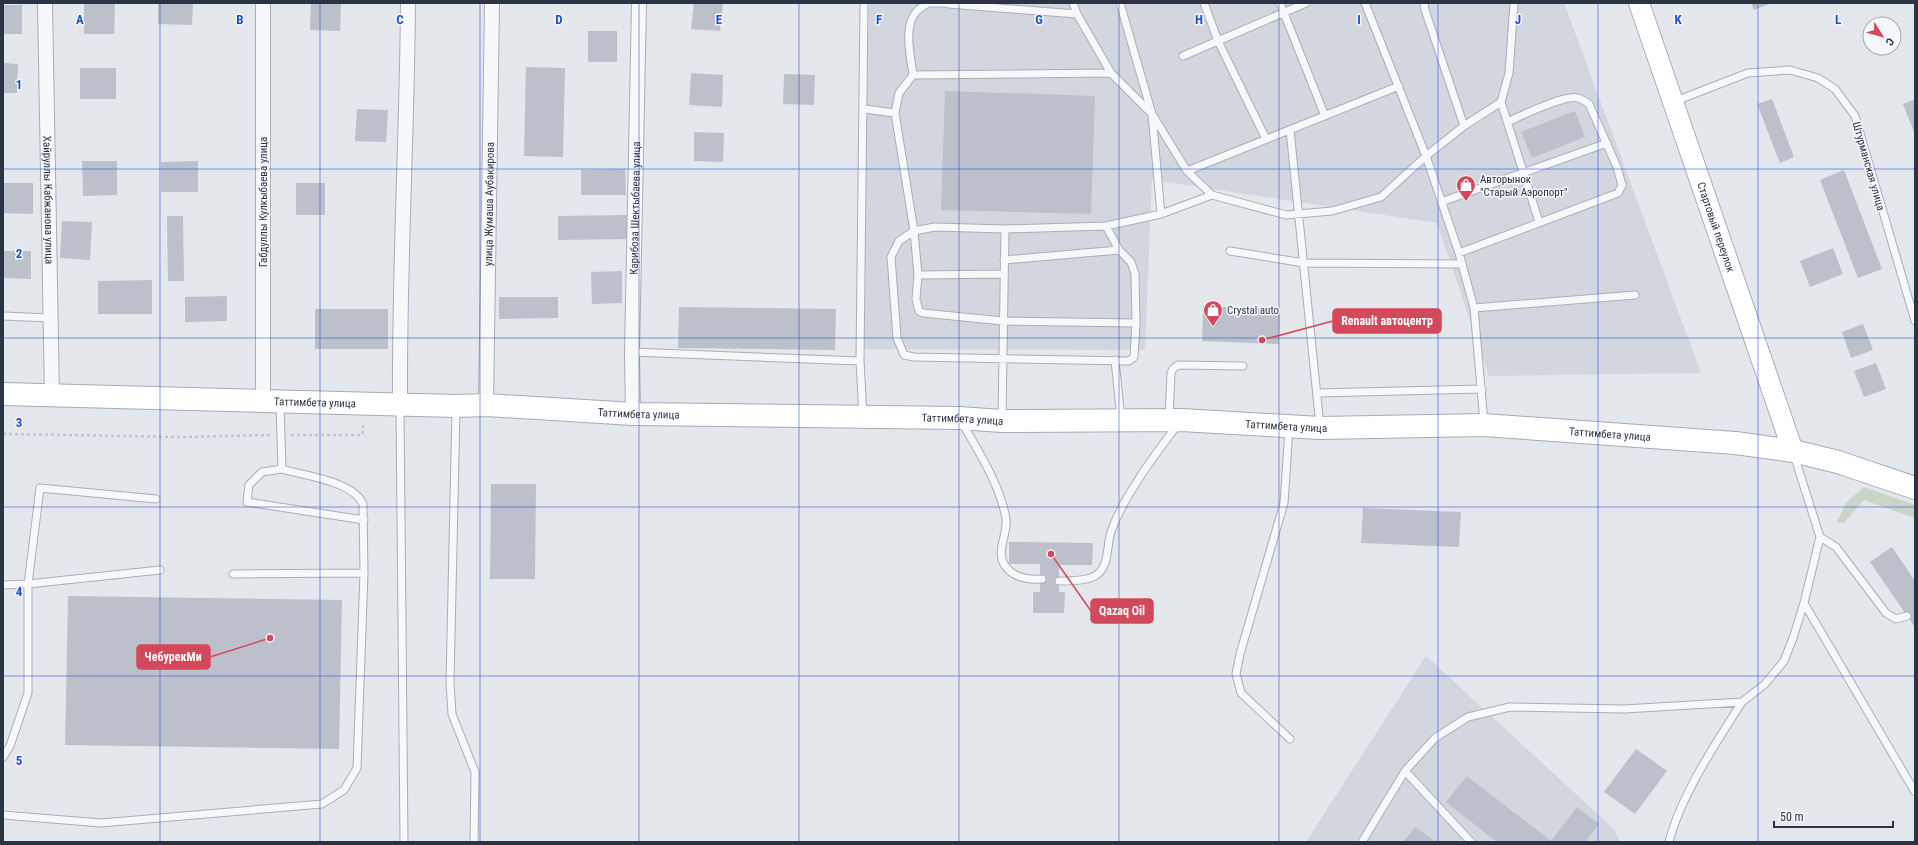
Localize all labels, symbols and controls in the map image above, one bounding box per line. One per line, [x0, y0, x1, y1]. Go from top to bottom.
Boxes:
text: A [76, 12, 84, 27]
text: B [236, 12, 244, 27]
text: C [396, 12, 404, 27]
text: D [555, 12, 563, 27]
text: E [716, 12, 723, 27]
text: F [876, 12, 882, 27]
text: G [1035, 12, 1043, 27]
text: H [1195, 12, 1203, 27]
text: I [1357, 12, 1361, 27]
text: J [1515, 12, 1521, 27]
text: K [1674, 12, 1682, 27]
text: L [1835, 12, 1841, 27]
north arrow [1862, 16, 1902, 56]
text: С [1883, 35, 1897, 48]
text: 1 [16, 77, 22, 92]
street label: Штурманская улица [1850, 120, 1887, 212]
street label: Хайруллы Кабжанова улица [40, 136, 56, 264]
street label: Габдуллы Кулкыбаева улица [257, 137, 270, 267]
street label: Карибоза Шектыбаева улица [628, 141, 643, 275]
street label: улица Жумаша Аубакирова [482, 142, 497, 266]
place label: Авторынок "Старый Аэропорт" [1480, 173, 1568, 199]
shop icon: Авторынок "Старый Аэропорт" [1455, 174, 1477, 202]
street label: Стартовый переулок [1694, 181, 1737, 275]
text: 2 [16, 246, 23, 261]
shop icon: Crystal auto [1202, 299, 1224, 327]
place label: Crystal auto [1227, 304, 1280, 317]
callout: Renault автоцентр [1333, 309, 1441, 333]
text: Renault автоцентр [1341, 314, 1433, 328]
street label: Таттимбета улица [274, 395, 356, 410]
street label: Таттимбета улица [597, 406, 680, 422]
street label: Таттимбета улица [921, 412, 1004, 428]
text: 3 [16, 415, 22, 430]
street label: Таттимбета улица [1245, 418, 1327, 435]
street label: Таттимбета улица [1568, 425, 1651, 444]
text: 4 [16, 584, 23, 599]
callout: Qazaq Oil [1091, 599, 1153, 623]
text: Qazaq Oil [1099, 604, 1145, 618]
callout: ЧебурекМи [137, 645, 210, 669]
text: ЧебурекМи [144, 650, 202, 664]
text: 5 [16, 753, 23, 768]
scale bar [1774, 803, 1893, 829]
text: 50 m [1780, 810, 1804, 824]

